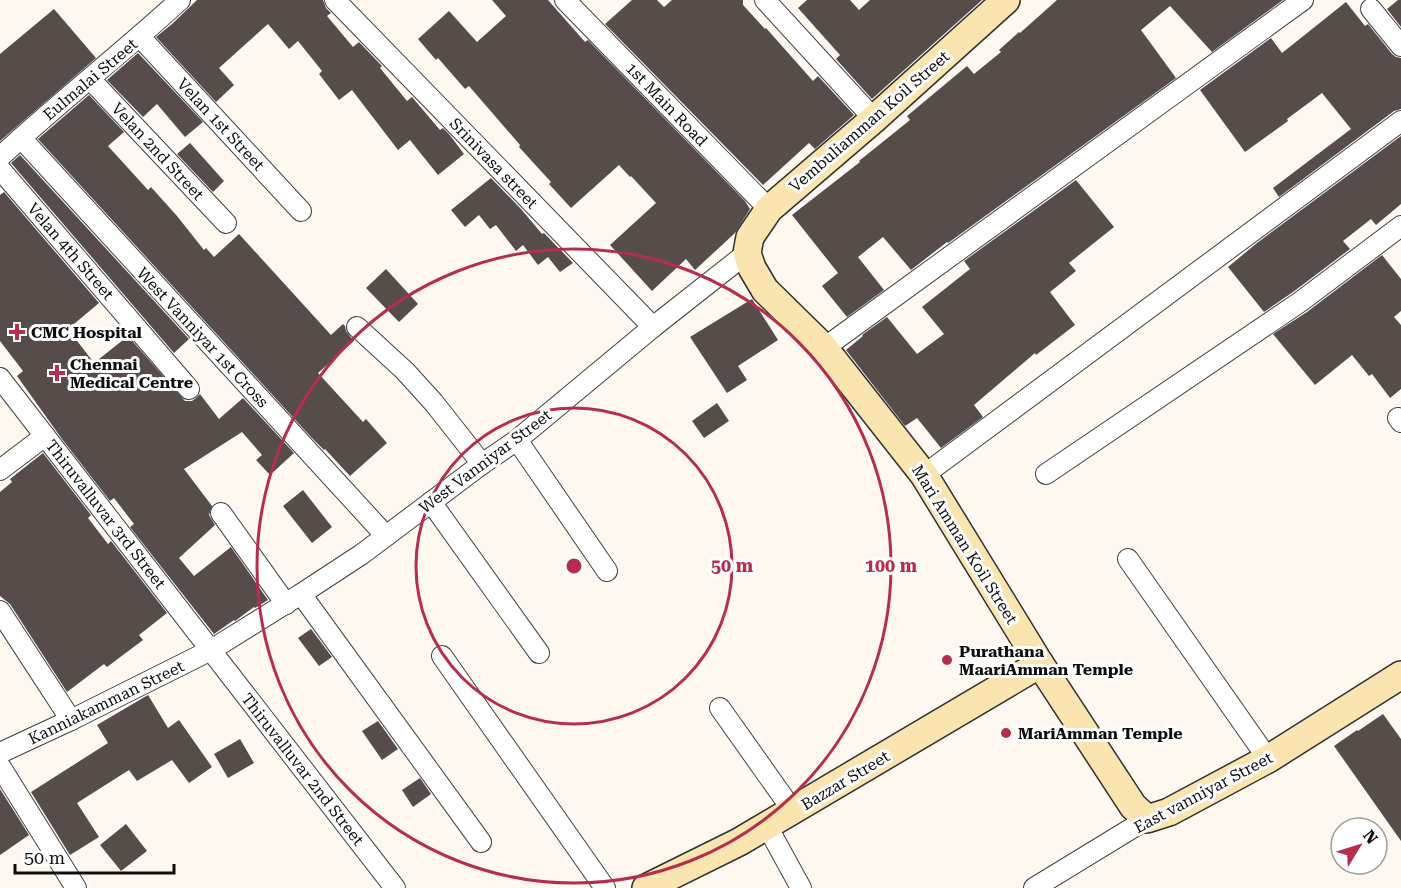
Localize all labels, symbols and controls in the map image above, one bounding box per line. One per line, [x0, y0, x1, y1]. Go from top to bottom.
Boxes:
street label: Eulmalai Street [39, 34, 141, 124]
street label: Vembuliamman Koil Street [785, 47, 953, 196]
street label: 1st Main Road [622, 58, 711, 150]
street label: Velan 1st Street [173, 74, 268, 174]
street label: Velan 2nd Street [108, 99, 208, 204]
street label: Srinivasa street [446, 114, 542, 213]
street label: Velan 4th Street [23, 199, 118, 304]
street label: West Vanniyar 1st Cross [133, 263, 273, 412]
marker: CMC Hospital [8, 323, 26, 341]
place label: CMC Hospital [31, 323, 143, 342]
place label: Chennai Medical Centre [70, 355, 193, 392]
marker: Chennai Medical Centre [48, 364, 66, 382]
street label: West Vanniyar Street [415, 405, 555, 517]
street label: Thiruvalluvar 3rd Street [41, 436, 170, 593]
street label: Mari Amman Koil Street [908, 461, 1021, 627]
text: 50 m [711, 555, 754, 576]
text: 100 m [865, 555, 918, 576]
centre of rings [564, 556, 584, 576]
place label: Purathana MaariAmman Temple [959, 642, 1133, 679]
marker: Purathana MaariAmman Temple [940, 653, 954, 667]
street label: Kanniakamman Street [25, 656, 187, 748]
street label: Thiruvalluvar 2nd Street [237, 689, 368, 849]
place label: MariAmman Temple [1018, 724, 1183, 743]
marker: MariAmman Temple [999, 726, 1013, 740]
street label: Bazzar Street [798, 747, 893, 814]
street label: East vanniyar Street [1131, 748, 1276, 837]
north arrow [1329, 816, 1389, 876]
text: N [1359, 826, 1382, 848]
scale bar [15, 837, 174, 875]
text: 50 m [24, 847, 65, 868]

